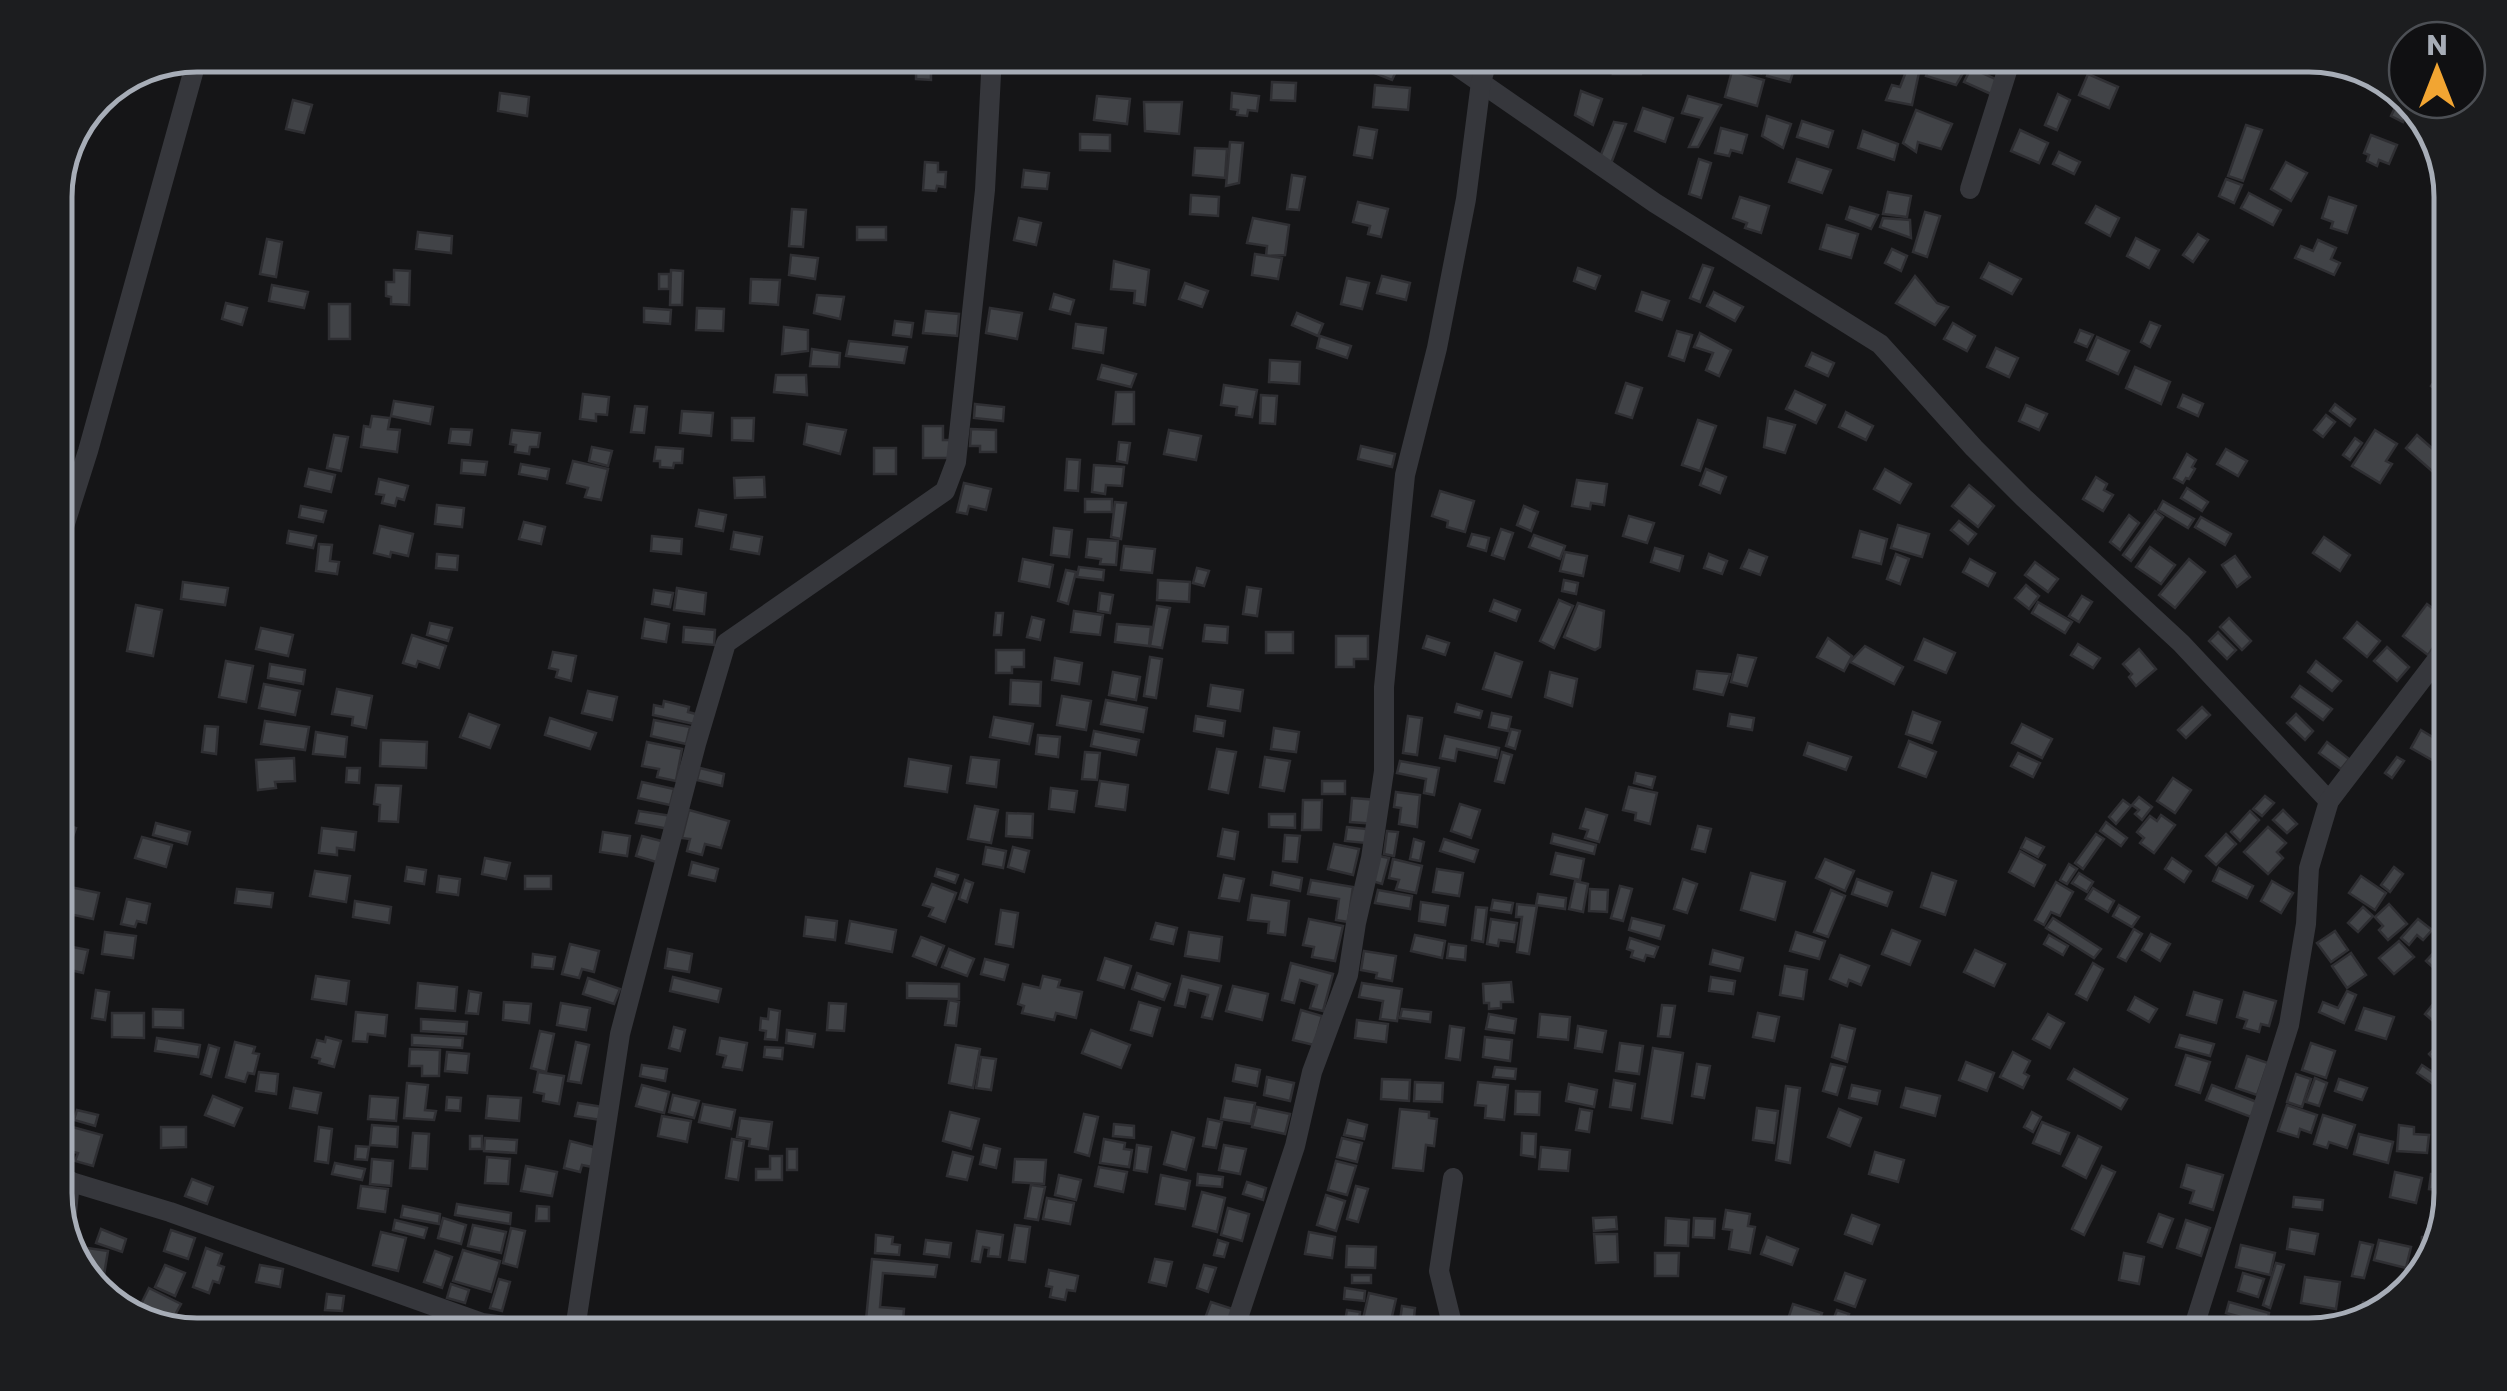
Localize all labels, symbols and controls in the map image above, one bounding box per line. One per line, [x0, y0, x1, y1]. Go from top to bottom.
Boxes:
north arrow [2387, 20, 2487, 120]
text: N [2426, 26, 2448, 65]

